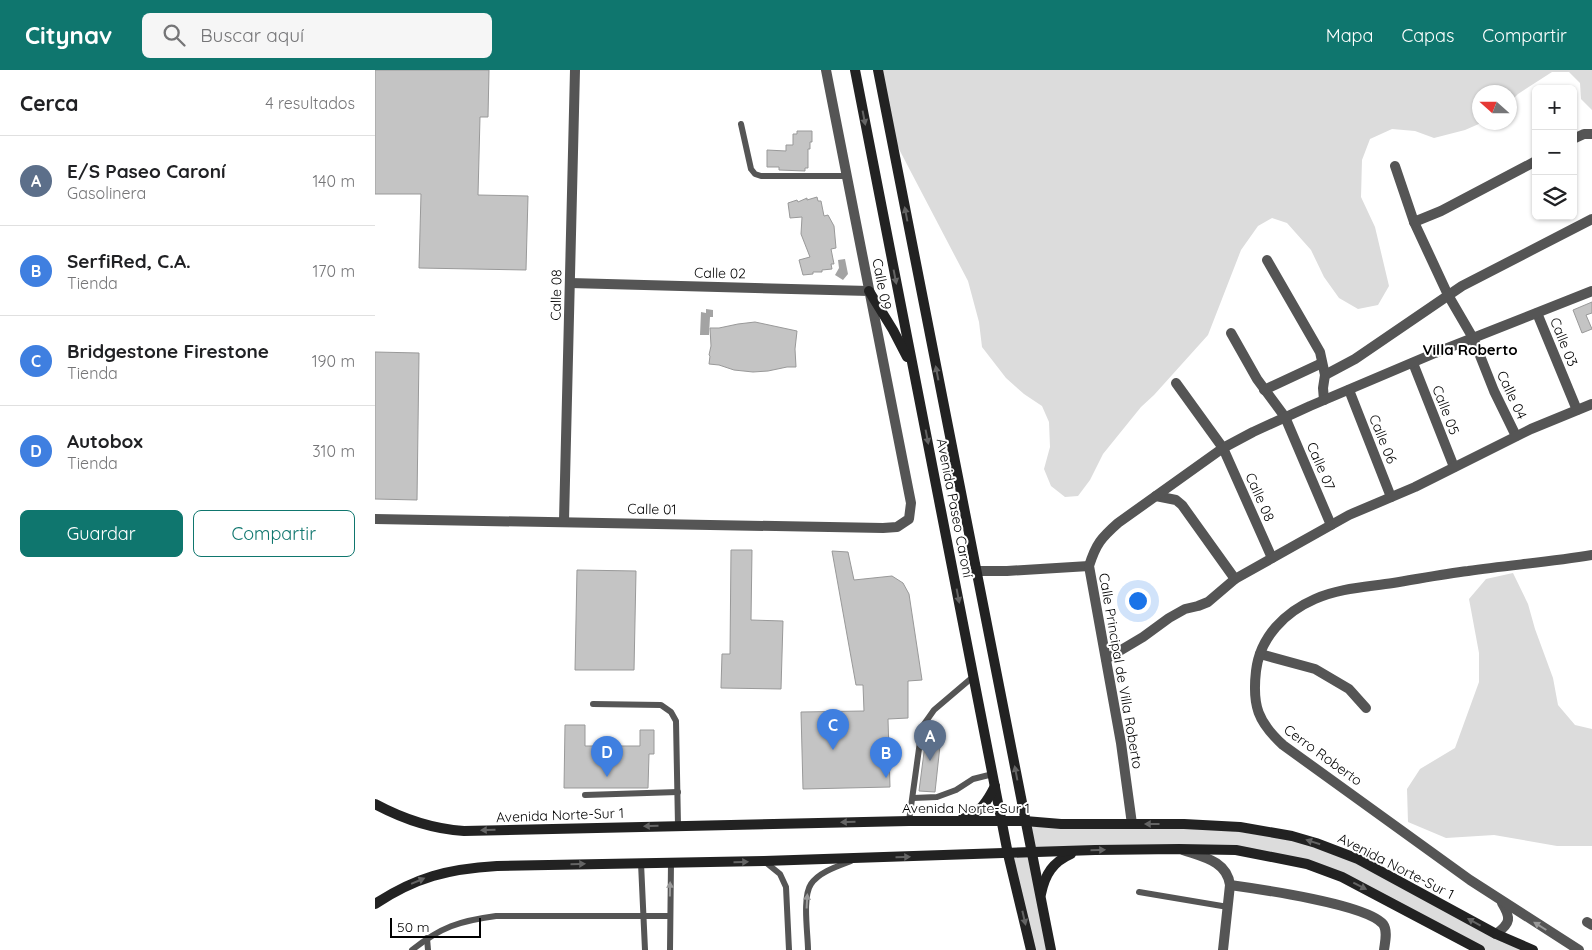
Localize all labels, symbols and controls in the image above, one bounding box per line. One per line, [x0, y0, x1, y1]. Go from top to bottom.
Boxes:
search box [142, 13, 492, 58]
text: Citynav [25, 20, 112, 50]
icon: search [160, 21, 188, 49]
text: Buscar aquí [200, 23, 304, 47]
text: Mapa [1326, 24, 1373, 47]
text: Capas [1401, 24, 1454, 47]
text: Compartir [1482, 24, 1567, 47]
north arrow [1472, 85, 1517, 130]
map controls [1532, 85, 1577, 220]
button: + [1532, 85, 1577, 130]
text: Cerca [20, 90, 78, 116]
text: 4 resultados [265, 93, 355, 113]
one-way arrow [860, 110, 868, 125]
button: − [1532, 130, 1577, 175]
text: E/S Paseo Caroní [67, 159, 226, 183]
text: A [31, 171, 41, 191]
text: 140 m [312, 171, 355, 191]
button: layers [1532, 175, 1577, 220]
text: Gasolinera [67, 183, 146, 203]
one-way arrow [902, 206, 910, 221]
text: SerfiRed, C.A. [67, 249, 191, 273]
street label: Calle 09 [868, 257, 896, 311]
text: B [31, 261, 41, 281]
text: 170 m [312, 261, 355, 281]
street label: Calle 02 [694, 264, 746, 282]
street label: Calle 08 [547, 269, 565, 321]
one-way arrow [891, 270, 899, 285]
text: Tienda [67, 273, 118, 293]
street label: Calle 03 [1546, 315, 1582, 369]
text: Bridgestone Firestone [67, 339, 269, 363]
district label: Villa Roberto [1422, 340, 1518, 359]
text: C [31, 351, 41, 371]
text: 190 m [312, 351, 355, 371]
text: Tienda [67, 363, 118, 383]
one-way arrow [933, 365, 941, 381]
street label: Calle 04 [1493, 368, 1531, 422]
street label: Calle 05 [1428, 383, 1464, 437]
street label: Calle 06 [1365, 412, 1401, 467]
text: Autobox [67, 429, 143, 453]
one-way arrow [923, 429, 931, 445]
street label: Avenida Paseo Caroní [933, 437, 977, 579]
street label: Calle 07 [1303, 439, 1339, 493]
text: D [30, 441, 42, 461]
text: 310 m [312, 441, 355, 461]
text: Tienda [67, 453, 118, 473]
street label: Calle 08 [1241, 470, 1279, 524]
street label: Calle 01 [627, 500, 677, 518]
button: Guardar [20, 510, 183, 557]
button: Compartir [193, 510, 355, 557]
street label: Calle Principal de Villa Roberto [1095, 572, 1147, 770]
your location [1125, 588, 1151, 614]
one-way arrow [955, 589, 963, 605]
pin: C [817, 709, 849, 750]
pin: A [914, 720, 946, 761]
street label: Cerro Roberto [1280, 721, 1366, 789]
pin: D [591, 736, 623, 777]
pin: B [870, 737, 902, 778]
one-way arrow [1011, 764, 1019, 780]
street label: Avenida Norte-Sur 1 [902, 799, 1030, 817]
street label: Avenida Norte-Sur 1 [496, 804, 624, 826]
one-way arrow [840, 818, 856, 826]
one-way arrow [1144, 820, 1160, 828]
one-way arrow [643, 822, 659, 830]
one-way arrow [480, 827, 496, 835]
street label: Avenida Norte-Sur 1 [1335, 829, 1457, 903]
one-way arrow [1305, 838, 1320, 846]
one-way arrow [1090, 846, 1106, 854]
one-way arrow [895, 853, 911, 861]
one-way arrow [733, 858, 749, 866]
one-way arrow [570, 860, 586, 868]
one-way arrow [411, 877, 425, 885]
one-way arrow [667, 881, 675, 897]
one-way arrow [1352, 882, 1367, 890]
one-way arrow [804, 893, 812, 909]
one-way arrow [1020, 910, 1028, 925]
scale bar [390, 915, 481, 938]
one-way arrow [1467, 917, 1480, 926]
text: 50 m [397, 918, 430, 936]
one-way arrow [1534, 921, 1547, 930]

